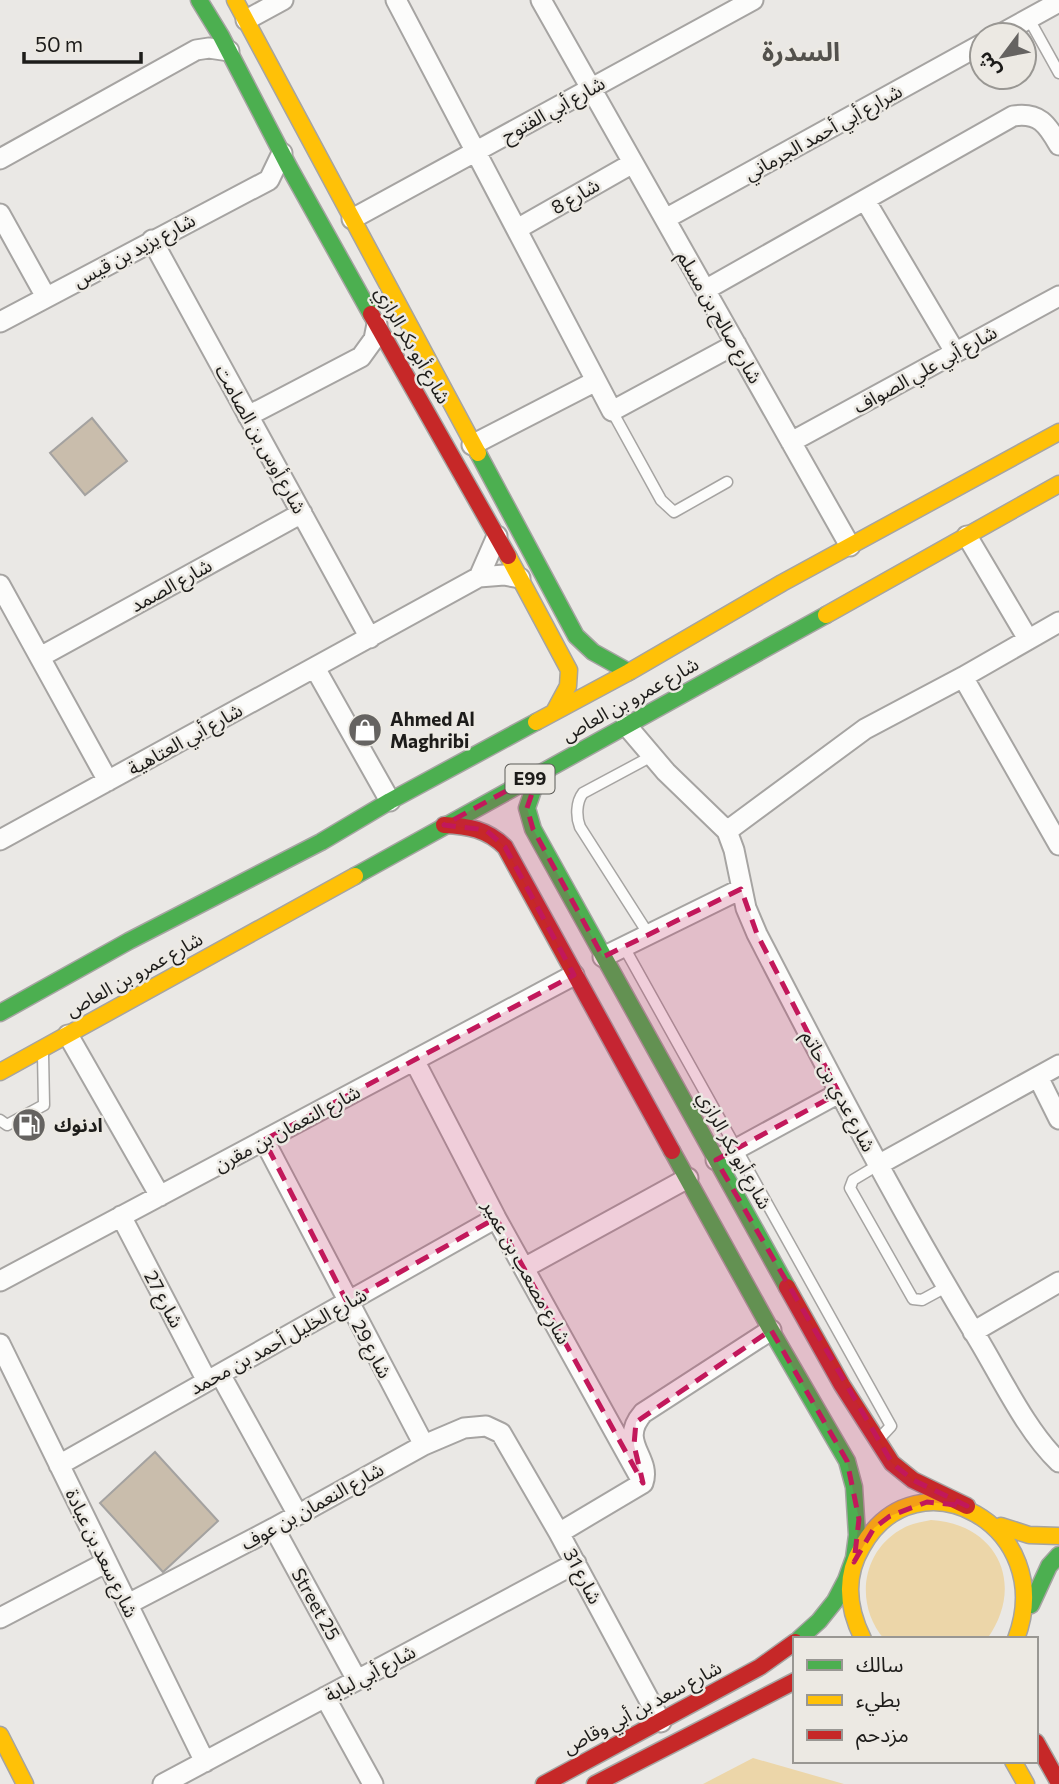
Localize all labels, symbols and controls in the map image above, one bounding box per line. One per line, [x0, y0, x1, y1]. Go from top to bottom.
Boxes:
scale bar [24, 21, 142, 65]
north arrow [968, 21, 1038, 91]
text: 50 m [35, 31, 83, 56]
district label: السدرة [762, 35, 840, 67]
text: ش [972, 48, 1005, 82]
street label: شارع أبي الفتوح [497, 71, 611, 150]
street label: شرارع أبي أحمد الجرماني [740, 79, 908, 188]
street label: شارع 8 [546, 173, 605, 221]
street label: شارع يزيد بن قيس [69, 208, 200, 294]
street label: شارع صالح بن مسلم [670, 246, 768, 389]
street label: شارع أبو بكر الرازي [367, 282, 456, 410]
street label: شارع أبي علي الصواف [849, 320, 1003, 421]
street label: شارع أوس بن الصامت [208, 360, 312, 519]
street label: شارع الصمد [126, 553, 217, 619]
street label: شارع عمرو بن العاص [557, 651, 704, 748]
street label: شارع أبي العتاهية [124, 698, 248, 783]
place label: Ahmed Al Maghribi [390, 707, 475, 752]
shop icon: Ahmed Al Maghribi [346, 711, 384, 749]
road number: E99 [505, 764, 554, 794]
street label: شارع عمرو بن العاص [61, 926, 208, 1023]
street label: شارع عدي بن حاتم [794, 1026, 881, 1157]
street label: شارع النعمان بن مقرن [210, 1079, 365, 1178]
street label: شارع أبو بكر الرازي [690, 1087, 777, 1215]
fuel station icon: ادنوك [10, 1106, 48, 1144]
place label: ادنوك [54, 1113, 103, 1136]
street label: شارع مصعب بن عمير [475, 1195, 576, 1349]
street label: شارع 27 [137, 1266, 189, 1333]
street label: شارع الخليل أحمد بن محمد [185, 1282, 372, 1401]
street label: شارع 29 [345, 1316, 397, 1383]
street label: شارع النعمان بن عوف [236, 1457, 389, 1557]
street label: شارع سعد بن عبادة [59, 1485, 144, 1622]
street label: شارع 31 [557, 1544, 608, 1609]
street label: Street 25 [287, 1564, 346, 1644]
legend [793, 1637, 1038, 1763]
street label: شارع أبي لبابة [321, 1639, 421, 1710]
text: سالك [856, 1651, 903, 1676]
street label: شارع سعد بن أبي وقاص [559, 1655, 727, 1762]
text: بطيء [856, 1686, 901, 1716]
text: مزدحم [856, 1721, 909, 1750]

